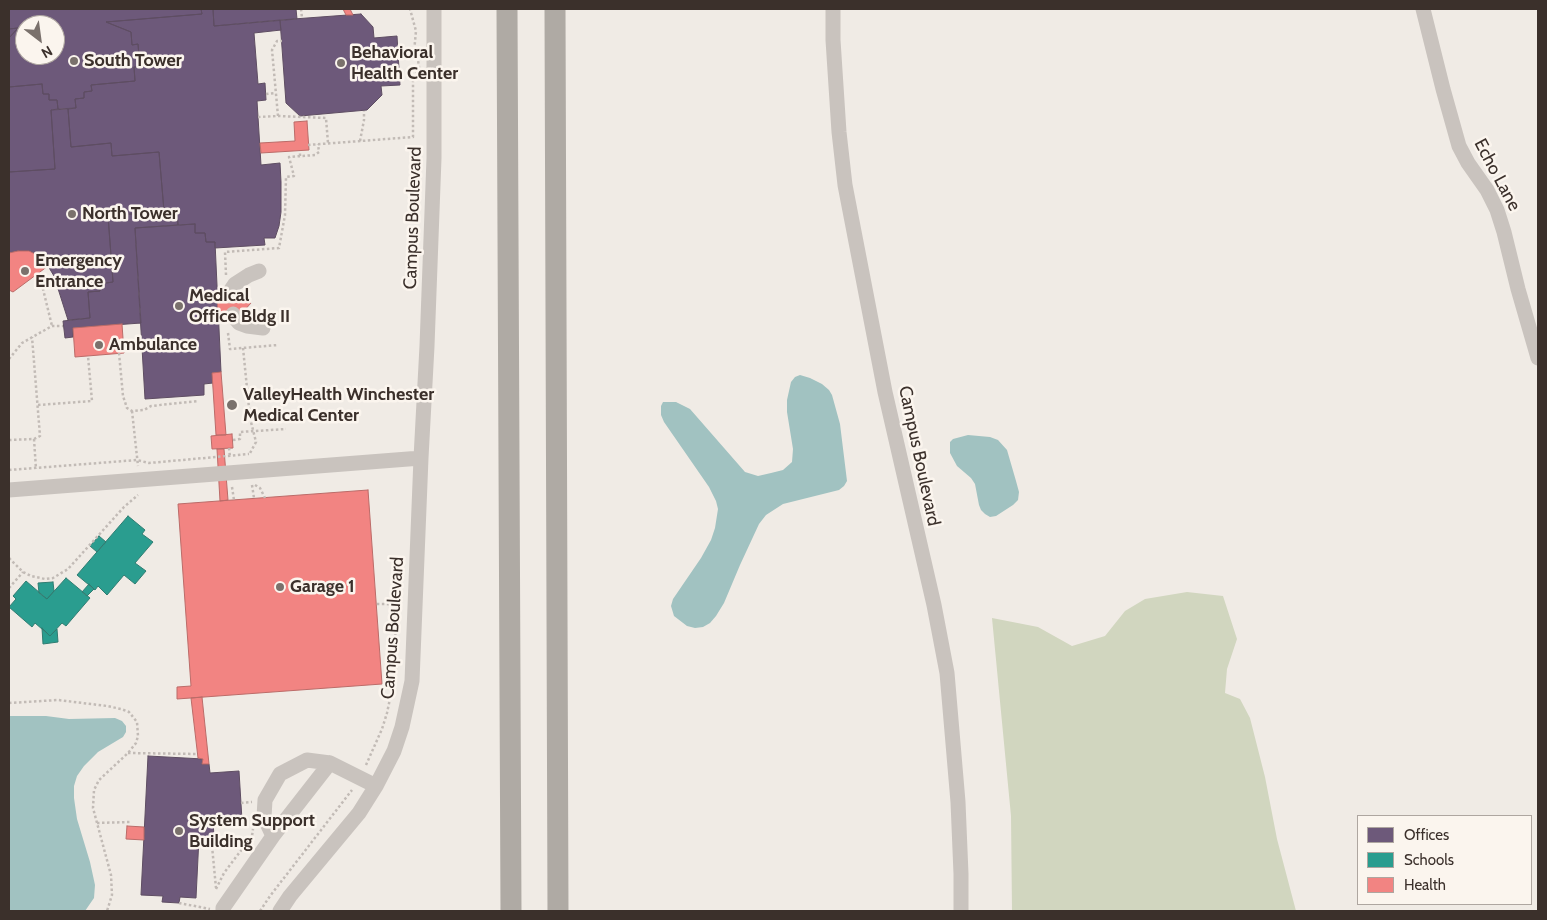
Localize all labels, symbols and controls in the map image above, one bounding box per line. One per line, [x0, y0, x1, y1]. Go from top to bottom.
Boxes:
north arrow [15, 15, 65, 65]
text: N [38, 42, 56, 62]
place label: Behavioral Health Center [351, 42, 458, 84]
place label: South Tower [84, 50, 182, 72]
marker: South Tower [68, 55, 80, 67]
marker: Behavioral Health Center [335, 57, 347, 69]
street label: Echo Lane [1469, 135, 1525, 215]
street label: Campus Boulevard [400, 146, 426, 290]
place label: North Tower [82, 203, 178, 225]
marker: North Tower [66, 208, 78, 220]
place label: Emergency Entrance [35, 250, 122, 292]
marker: Emergency Entrance [19, 265, 31, 277]
place label: Medical Office Bldg II [189, 285, 290, 328]
marker: Medical Office Bldg II [173, 300, 185, 312]
place label: Ambulance [109, 334, 197, 356]
marker: Ambulance [93, 339, 105, 351]
place label: ValleyHealth Winchester Medical Center [243, 384, 434, 426]
street label: Campus Boulevard [894, 384, 944, 528]
marker: ValleyHealth Winchester Medical Center [225, 398, 239, 412]
street label: Campus Boulevard [377, 556, 409, 700]
place label: Garage 1 [290, 576, 355, 598]
marker: Garage 1 [274, 581, 286, 593]
place label: System Support Building [189, 810, 315, 852]
legend [1357, 815, 1532, 905]
marker: System Support Building [173, 825, 185, 837]
text: Offices [1404, 826, 1449, 844]
text: Schools [1404, 851, 1454, 869]
text: Health [1404, 876, 1446, 894]

